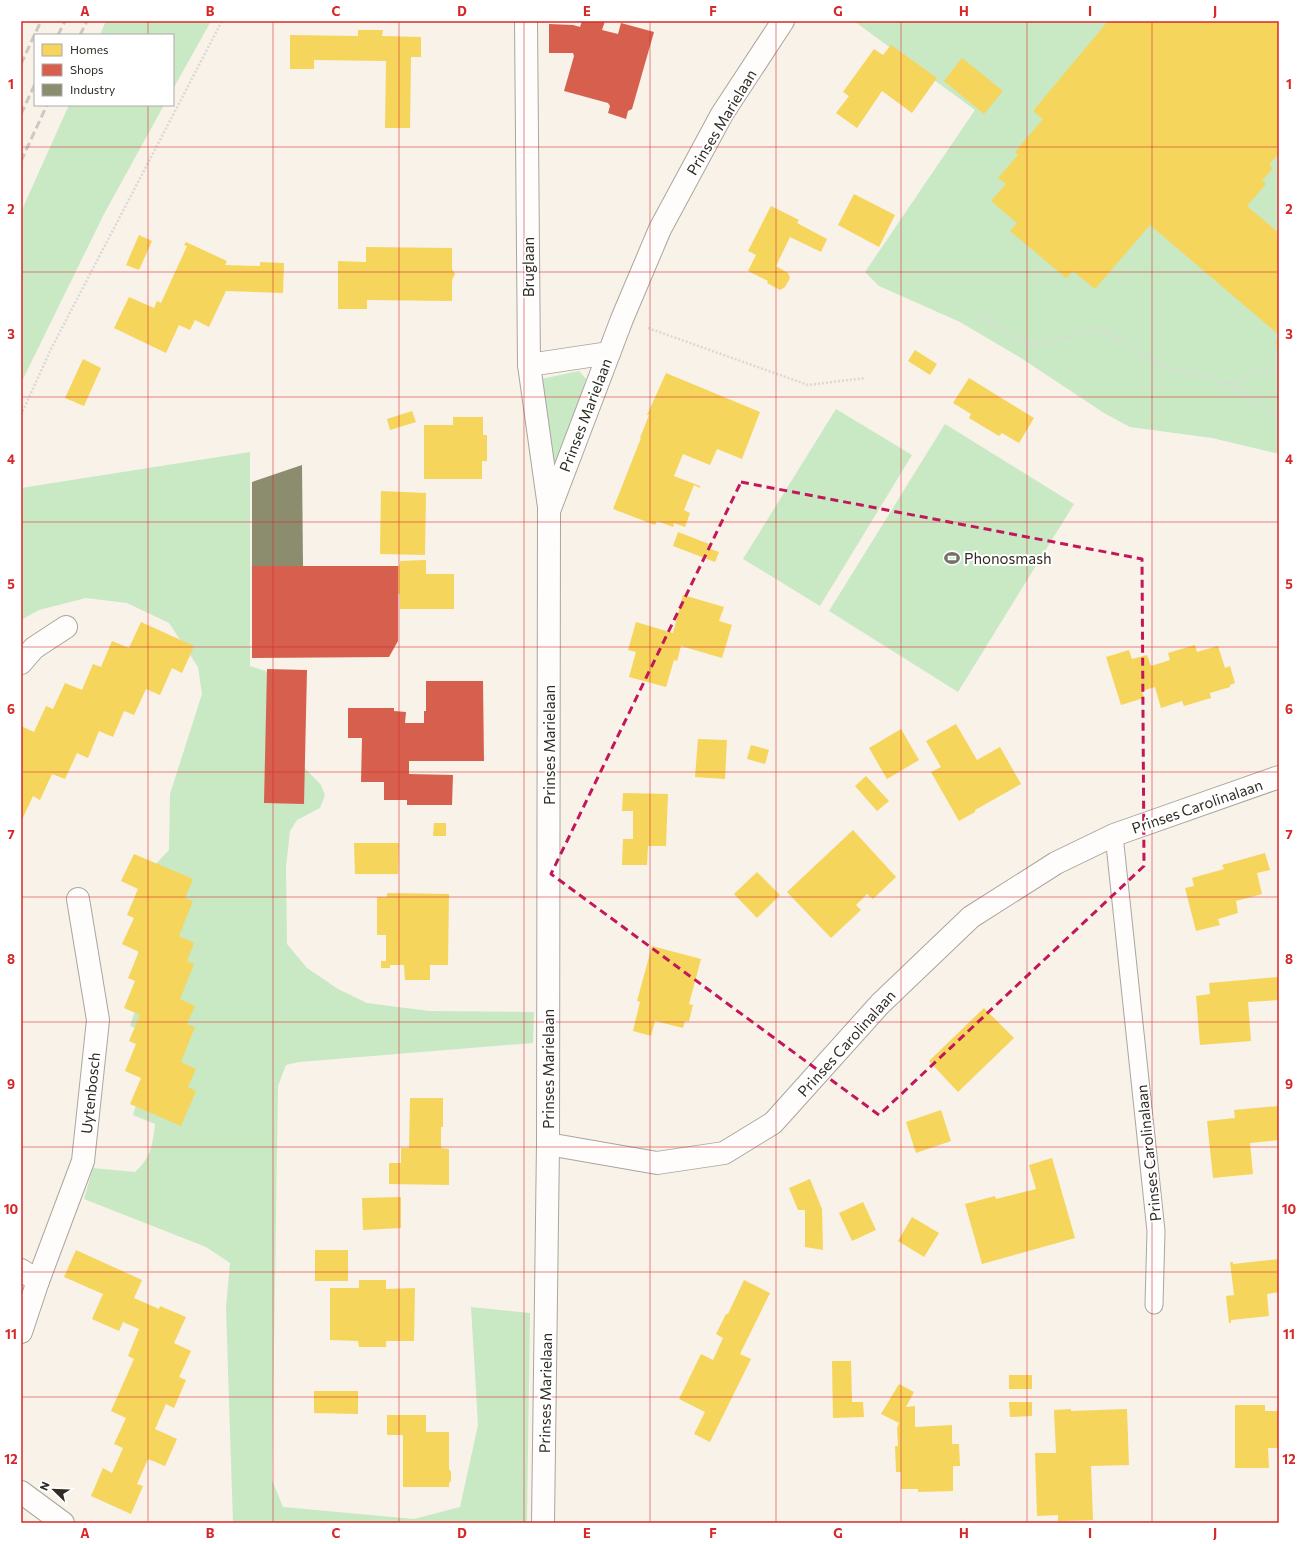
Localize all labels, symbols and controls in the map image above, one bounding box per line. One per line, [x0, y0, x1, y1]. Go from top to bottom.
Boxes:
text: A [80, 3, 90, 19]
text: B [206, 3, 215, 19]
text: C [332, 3, 341, 19]
text: D [457, 3, 467, 19]
text: E [583, 3, 591, 19]
text: F [709, 3, 717, 19]
text: G [833, 3, 843, 19]
text: H [959, 3, 969, 19]
text: I [1088, 3, 1092, 19]
text: J [1213, 3, 1217, 19]
legend [34, 34, 174, 106]
text: Homes [70, 42, 108, 56]
text: Shops [70, 62, 104, 76]
street label: Prinses Marielaan [682, 66, 760, 178]
text: 1 [8, 76, 14, 92]
text: 1 [1286, 76, 1292, 92]
text: Industry [70, 82, 115, 96]
text: 2 [7, 201, 15, 217]
text: 2 [1285, 201, 1293, 217]
street label: Bruglaan [519, 237, 537, 297]
text: 3 [7, 326, 15, 342]
text: 3 [1285, 326, 1293, 342]
street label: Prinses Marielaan [555, 356, 615, 474]
text: 4 [7, 451, 15, 467]
text: 4 [1285, 451, 1293, 467]
sports icon: Phonosmash [943, 549, 961, 567]
place label: Phonosmash [964, 549, 1052, 567]
text: 5 [7, 576, 15, 592]
text: 5 [1285, 576, 1293, 592]
street label: Prinses Marielaan [540, 685, 558, 805]
text: 6 [7, 701, 15, 717]
text: 6 [1285, 701, 1293, 717]
street label: Prinses Carolinalaan [1129, 775, 1265, 837]
text: 7 [7, 826, 15, 842]
text: 7 [1285, 826, 1293, 842]
text: 8 [7, 951, 15, 967]
text: 8 [1285, 951, 1293, 967]
street label: Prinses Carolinalaan [793, 986, 899, 1100]
street label: Prinses Marielaan [539, 1009, 557, 1129]
street label: Uytenbosch [77, 1051, 103, 1135]
text: 9 [7, 1076, 15, 1092]
text: 9 [1285, 1076, 1293, 1092]
street label: Prinses Carolinalaan [1132, 1084, 1164, 1222]
text: 10 [4, 1201, 19, 1217]
text: 10 [1282, 1201, 1297, 1217]
text: 11 [5, 1326, 17, 1342]
text: 11 [1283, 1326, 1295, 1342]
street label: Prinses Marielaan [535, 1333, 555, 1453]
text: 12 [4, 1451, 18, 1467]
text: 12 [1282, 1451, 1296, 1467]
north arrow [34, 1470, 74, 1510]
text: N [37, 1480, 52, 1492]
text: A [80, 1525, 90, 1541]
text: B [206, 1525, 215, 1541]
text: C [332, 1525, 341, 1541]
text: D [457, 1525, 467, 1541]
text: E [583, 1525, 591, 1541]
text: F [709, 1525, 717, 1541]
text: G [833, 1525, 843, 1541]
text: H [959, 1525, 969, 1541]
text: I [1088, 1525, 1092, 1541]
text: J [1213, 1525, 1217, 1541]

